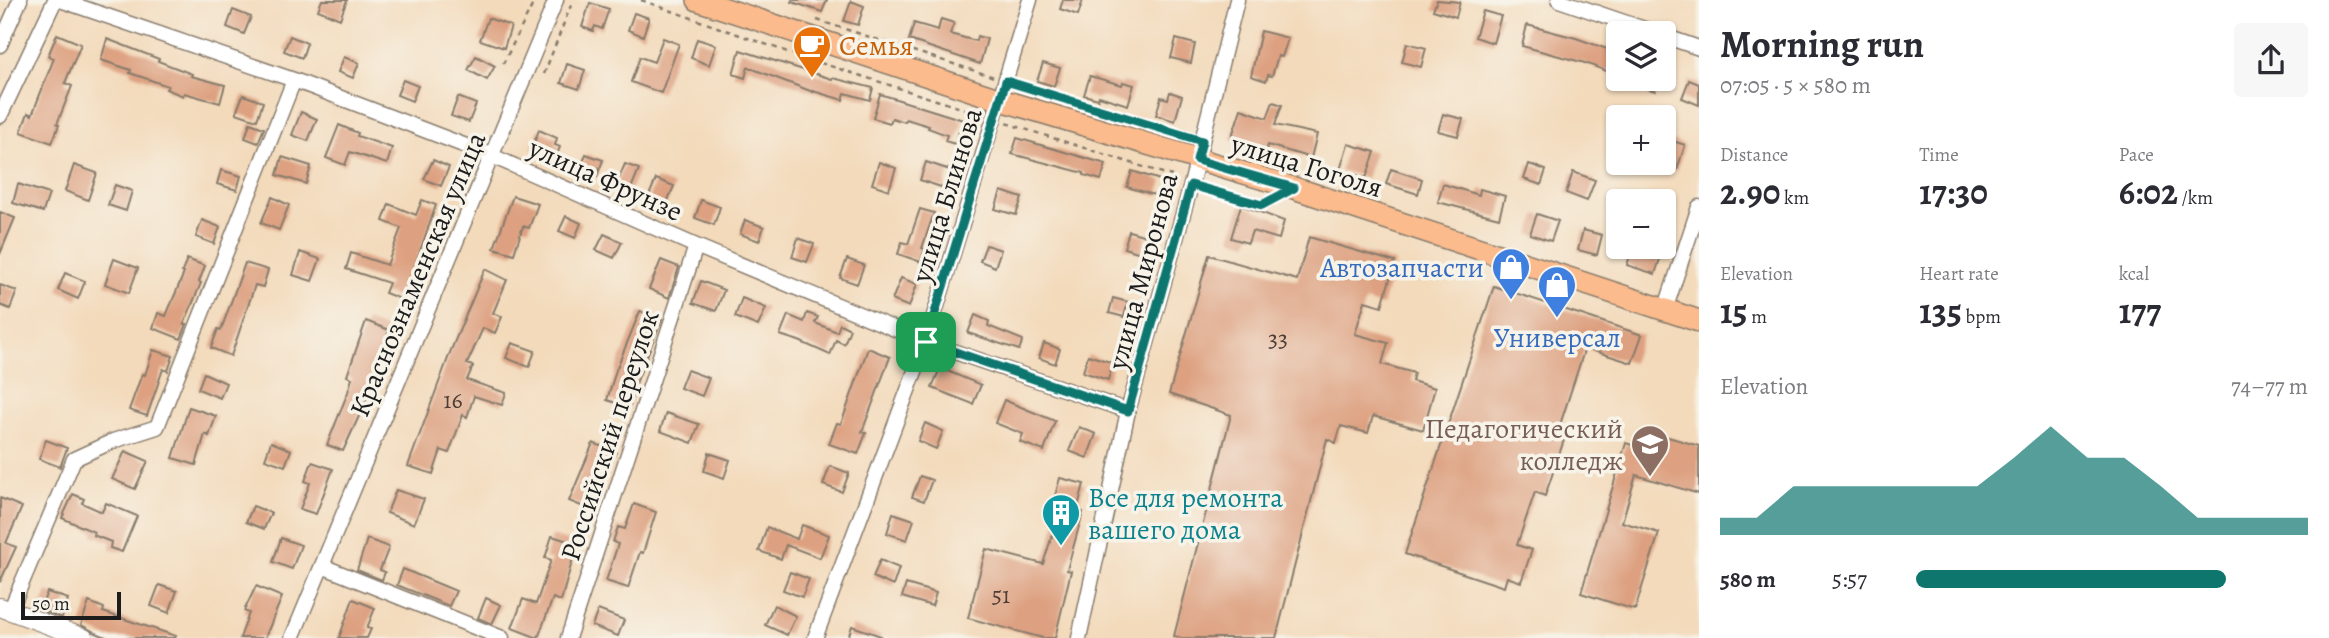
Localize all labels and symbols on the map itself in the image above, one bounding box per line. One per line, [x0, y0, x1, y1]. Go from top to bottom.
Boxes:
cafe icon: Семья [791, 24, 833, 79]
place label: Семья [839, 27, 913, 65]
street label: улица Блинова [902, 103, 992, 288]
street label: улица Гоголя [1225, 125, 1387, 207]
street label: Краснознаменская улица [341, 126, 495, 423]
street label: улица Фрунзе [522, 129, 689, 231]
street label: улица Миронова [1098, 168, 1188, 375]
shop icon: Автозапчасти [1490, 246, 1532, 301]
place label: Автозапчасти [1319, 249, 1484, 287]
shop icon: Универсал [1536, 264, 1578, 319]
street label: Российский переулок [551, 305, 668, 566]
pin [896, 312, 956, 372]
place label: Универсал [1493, 319, 1621, 357]
house number: 33 [1268, 323, 1288, 355]
house number: 16 [443, 384, 463, 416]
place label: Педагогический колледж [1425, 410, 1623, 480]
school or university icon: Педагогический колледж [1629, 423, 1671, 478]
place label: Все для ремонта вашего дома [1088, 479, 1283, 549]
building icon: Все для ремонта вашего дома [1040, 492, 1082, 547]
house number: 51 [992, 579, 1010, 611]
scale bar [21, 589, 121, 621]

